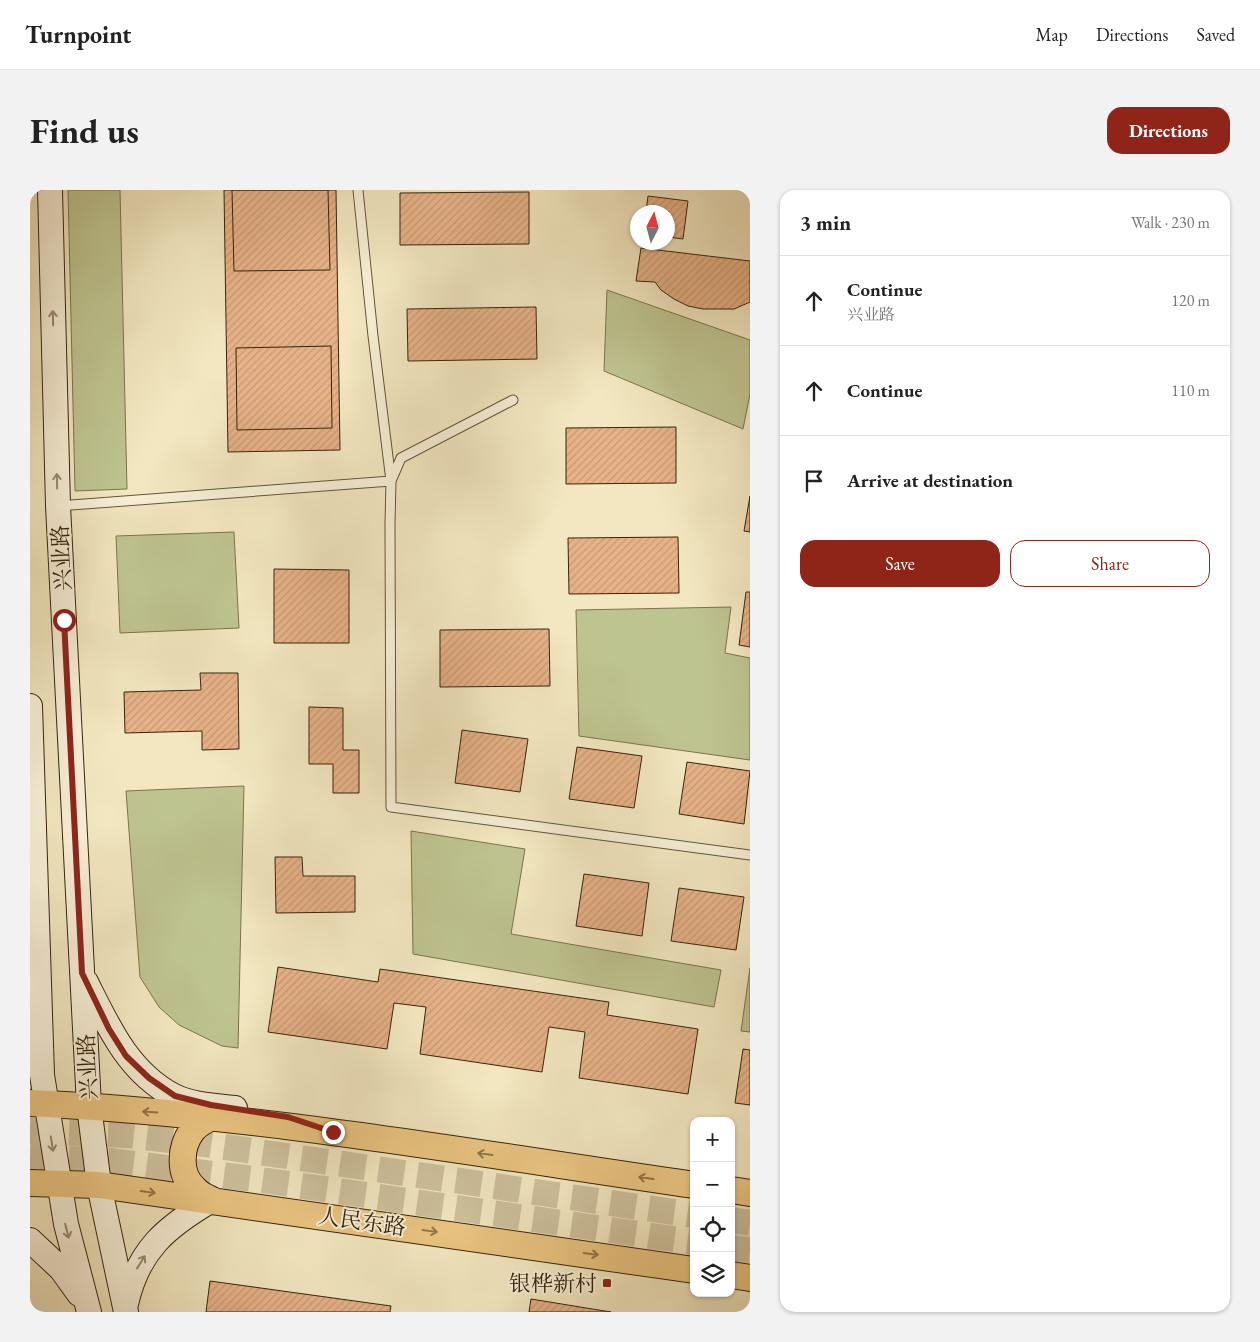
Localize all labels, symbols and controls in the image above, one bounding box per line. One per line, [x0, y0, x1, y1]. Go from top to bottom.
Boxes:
text: Turnpoint [25, 19, 131, 50]
text: Map [1036, 23, 1068, 46]
text: Directions [1096, 23, 1168, 46]
text: Saved [1196, 23, 1235, 46]
button: Directions [1107, 107, 1230, 154]
text: Find us [30, 108, 139, 153]
north arrow [630, 205, 675, 250]
text: 3 min [800, 209, 851, 236]
text: Walk · 230 m [1131, 212, 1210, 233]
text: Continue [847, 277, 922, 302]
icon: ahead [800, 287, 828, 315]
text: 120 m [1171, 290, 1210, 311]
text: 兴业路 [847, 304, 895, 325]
one-way arrow [49, 310, 58, 326]
icon: ahead [800, 377, 828, 405]
text: Continue [847, 378, 922, 403]
text: 110 m [1171, 380, 1210, 401]
icon: arrive [800, 467, 828, 495]
text: Arrive at destination [847, 468, 1013, 493]
one-way arrow [53, 473, 62, 489]
street label: 兴业路 [45, 524, 78, 592]
button: Save [800, 540, 1000, 587]
button: Share [1010, 540, 1210, 587]
route start [53, 609, 76, 632]
street label: 兴业路 [71, 1033, 104, 1101]
one-way arrow [142, 1107, 158, 1117]
map controls [690, 1117, 735, 1297]
button: + [690, 1117, 735, 1162]
route end [322, 1121, 345, 1144]
one-way arrow [48, 1135, 58, 1151]
one-way arrow [477, 1149, 493, 1159]
button: − [690, 1162, 735, 1207]
one-way arrow [638, 1173, 654, 1183]
one-way arrow [139, 1187, 155, 1197]
street label: 人民东路 [316, 1201, 408, 1242]
button: locate [690, 1207, 735, 1252]
one-way arrow [63, 1223, 73, 1239]
one-way arrow [422, 1226, 438, 1236]
one-way arrow [582, 1250, 598, 1260]
button: layers [690, 1252, 735, 1297]
one-way arrow [136, 1255, 146, 1269]
place label: 银桦新村 [509, 1269, 597, 1298]
marker: 银桦新村 [601, 1277, 613, 1289]

